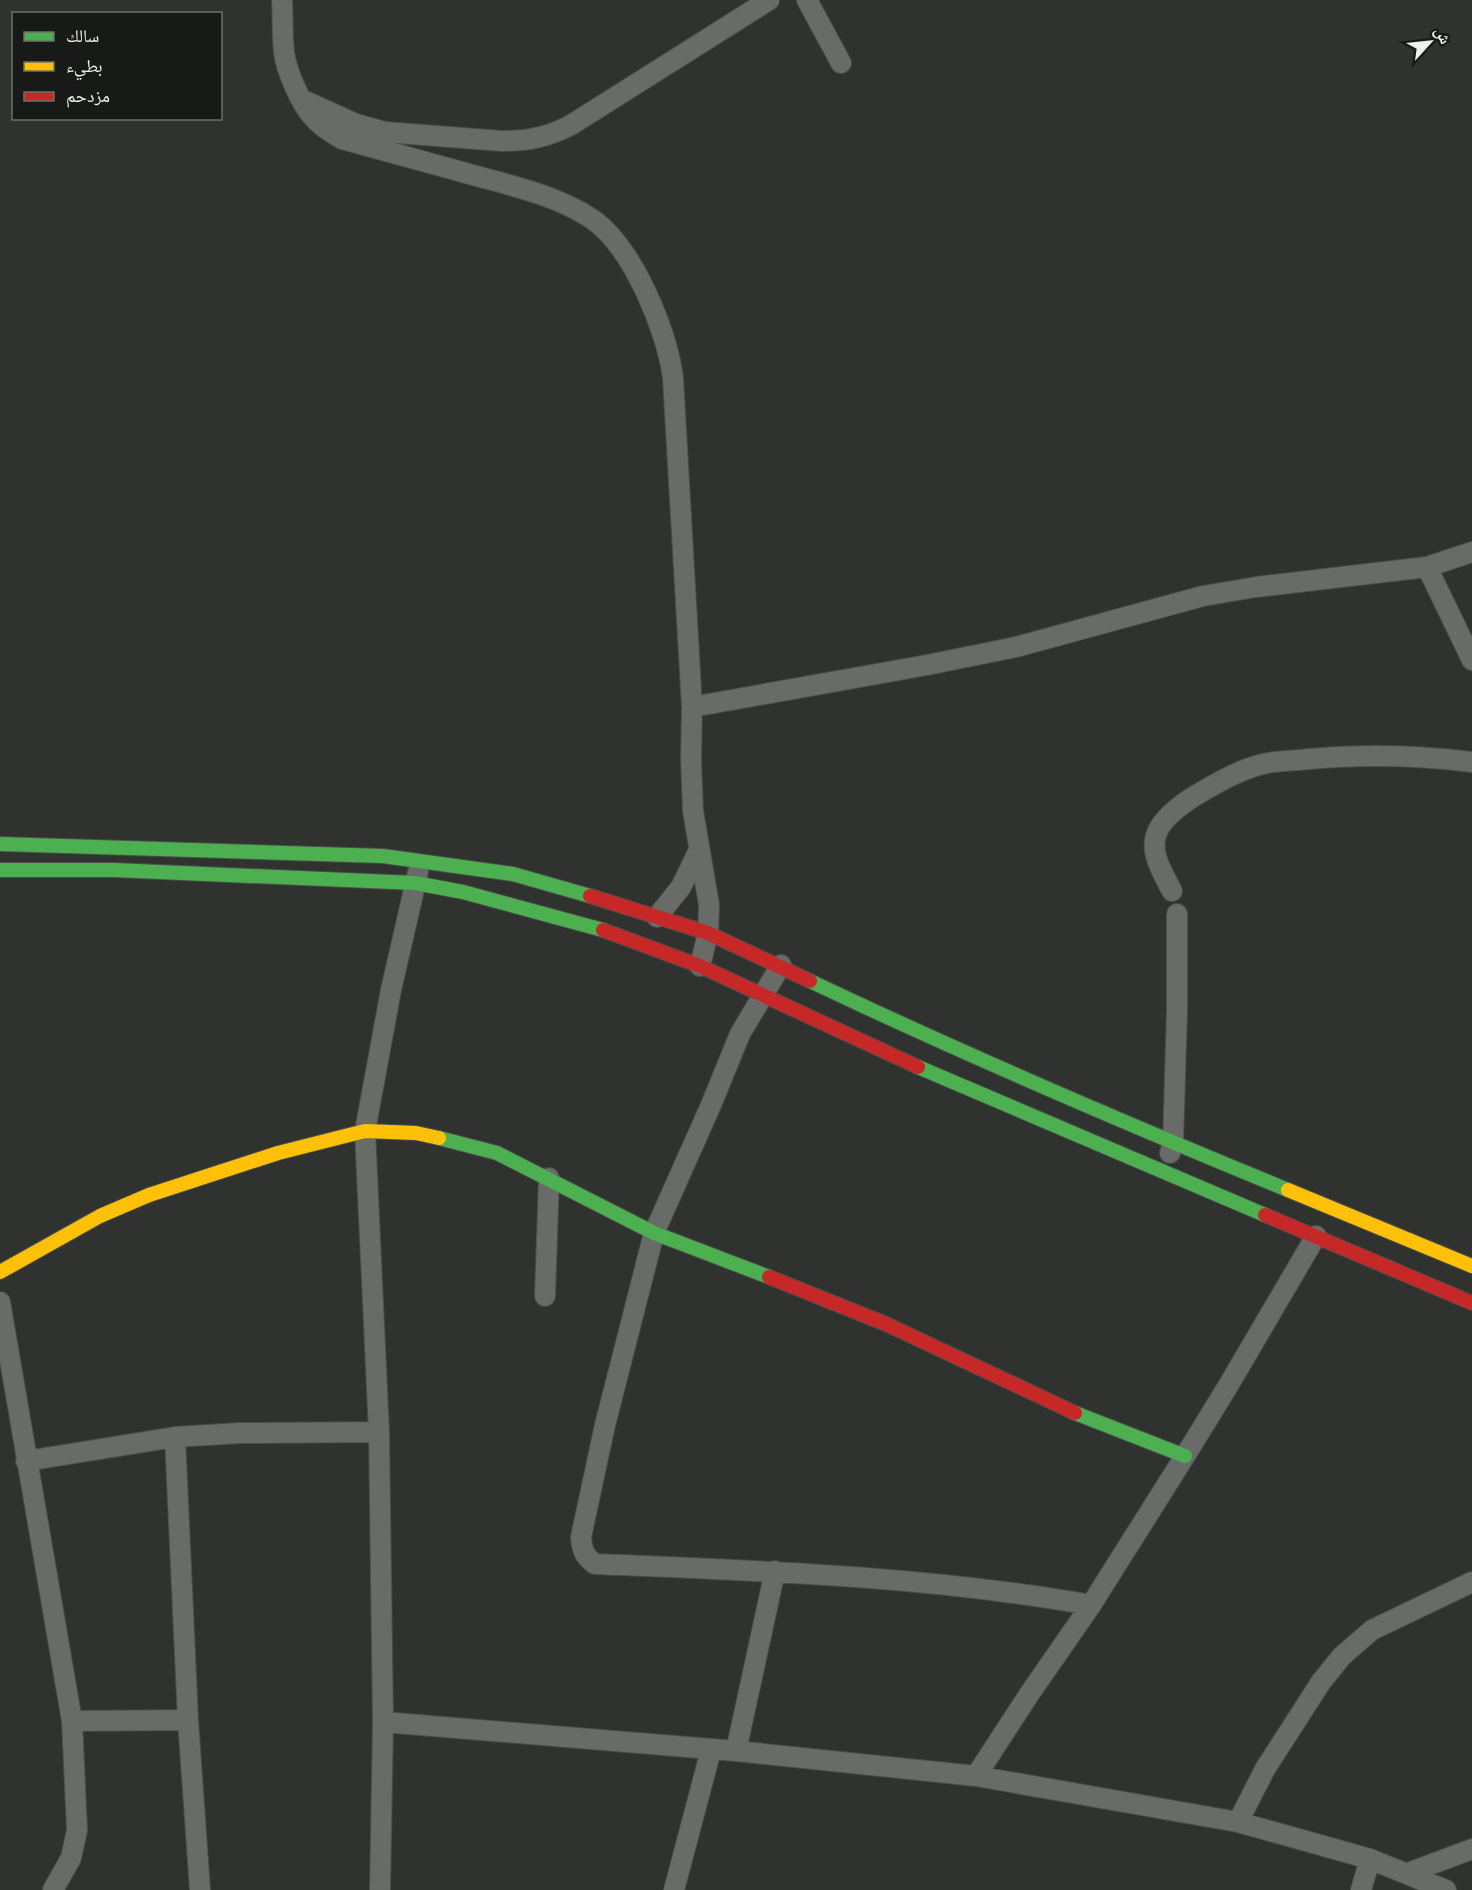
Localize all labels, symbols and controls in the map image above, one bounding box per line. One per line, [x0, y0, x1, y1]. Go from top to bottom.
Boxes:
legend [12, 12, 222, 120]
north arrow [1400, 12, 1460, 72]
text: ش [1431, 24, 1455, 47]
text: سالك [66, 25, 99, 46]
text: بطيء [66, 55, 103, 81]
text: مزدحم [66, 85, 110, 108]

